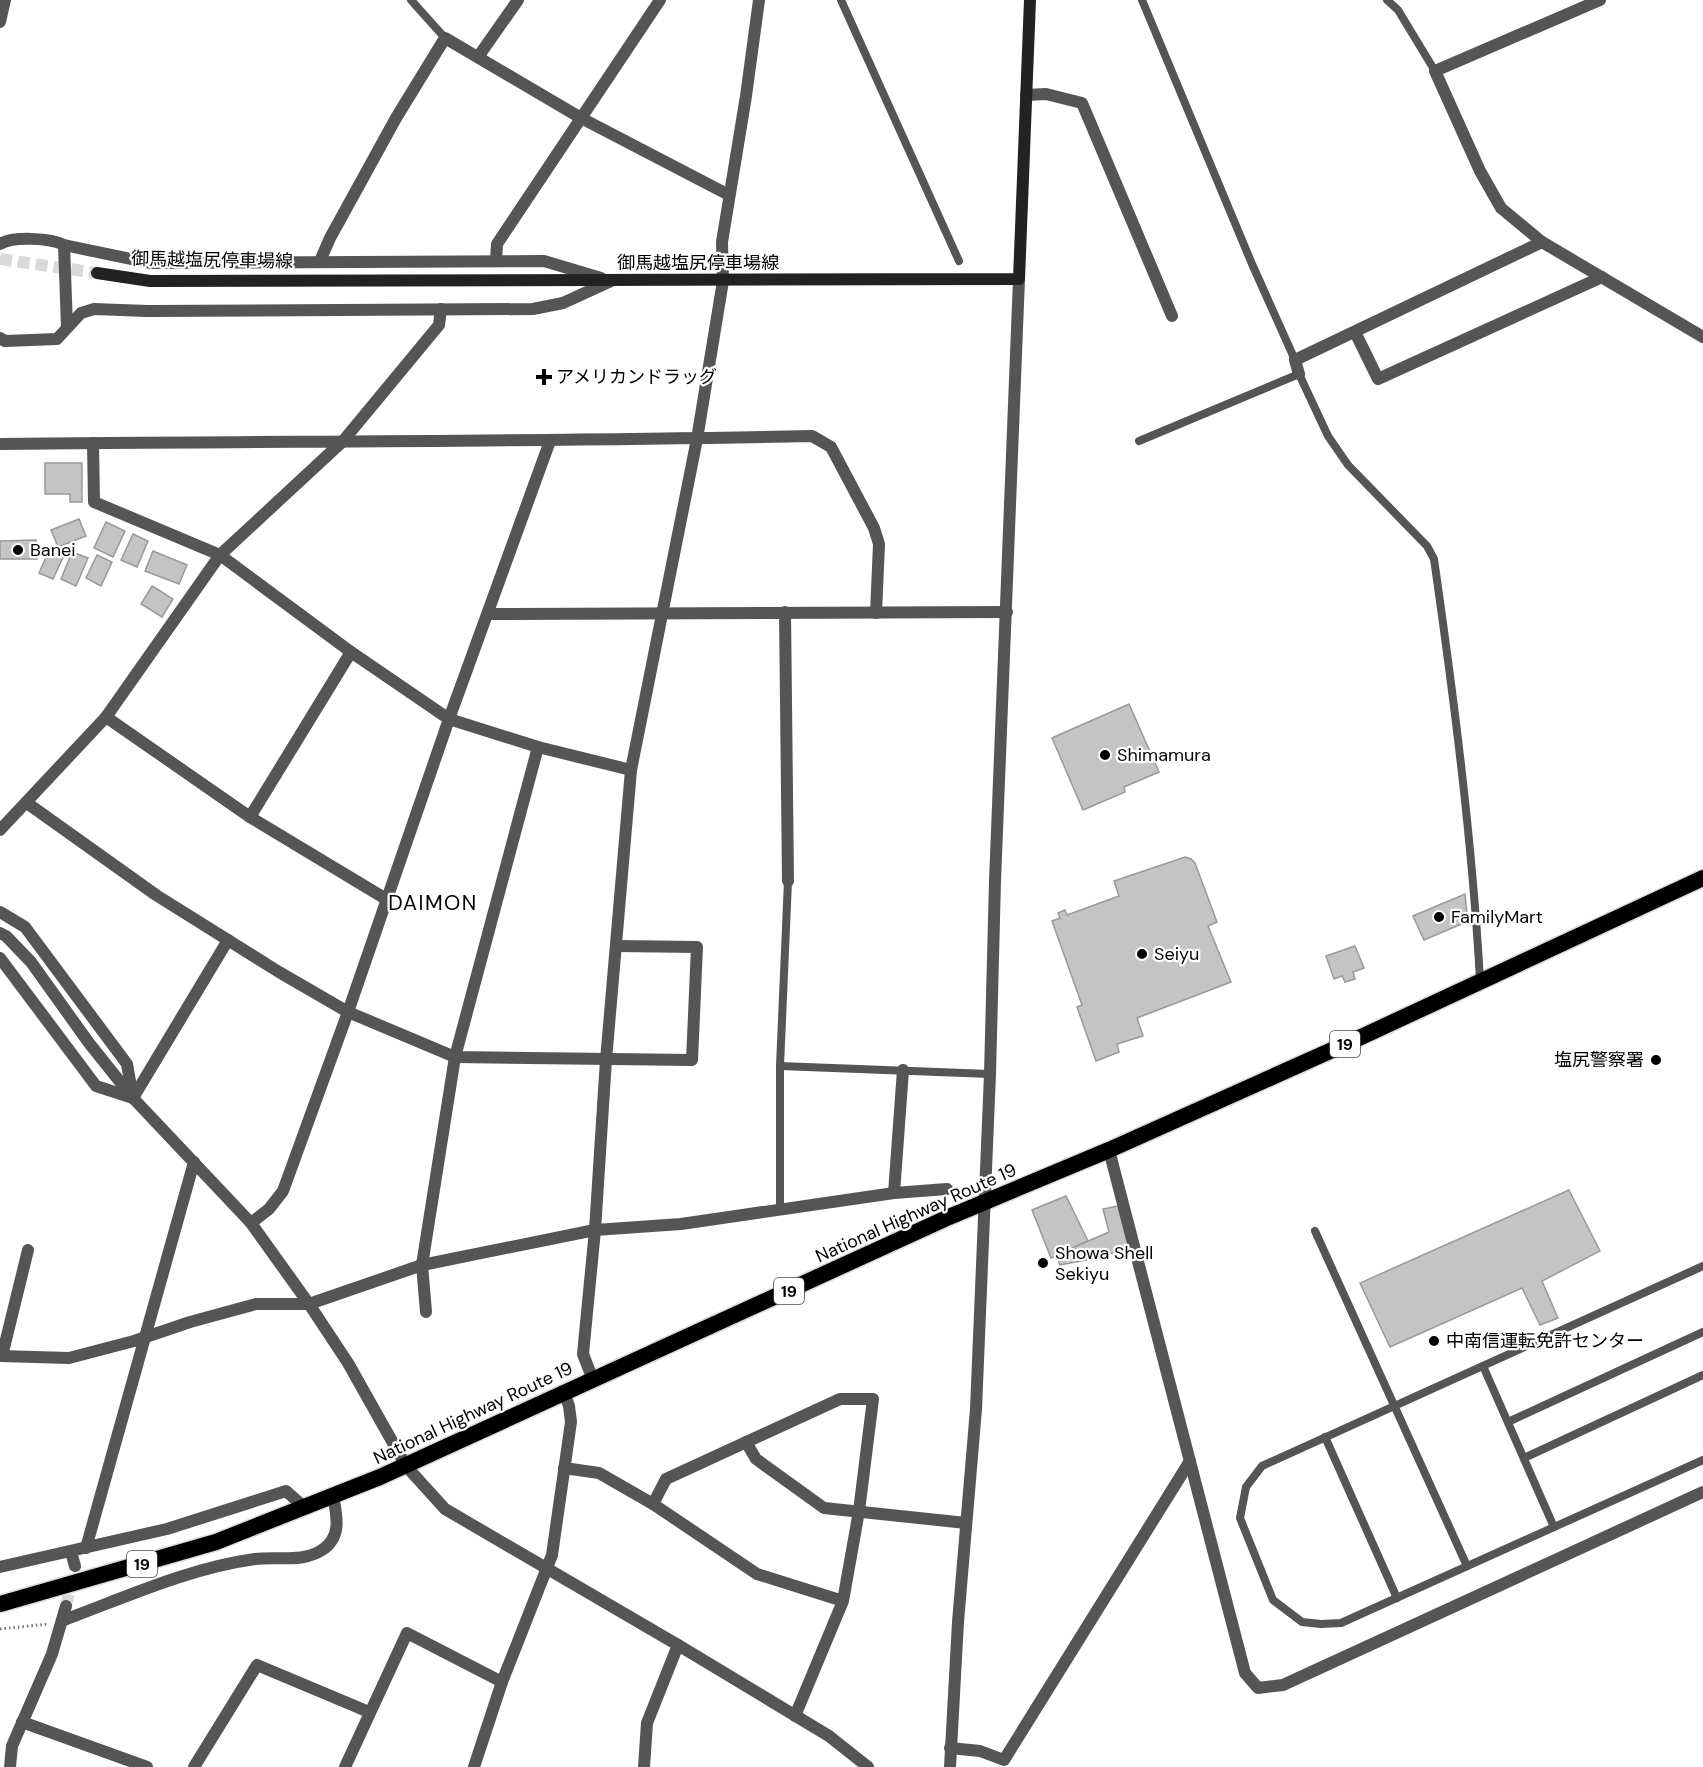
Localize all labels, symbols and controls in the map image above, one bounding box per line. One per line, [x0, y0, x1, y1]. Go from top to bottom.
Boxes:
street label: 御馬越塩尻停車場線 [131, 247, 293, 273]
street label: 御馬越塩尻停車場線 [617, 251, 779, 275]
place label: アメリカンドラッグ [556, 365, 717, 389]
marker: アメリカンドラッグ [537, 370, 551, 384]
place label: Banei [30, 538, 76, 562]
marker: Banei [11, 543, 25, 557]
place label: Shimamura [1117, 743, 1211, 767]
marker: Shimamura [1098, 748, 1112, 762]
district label: DAIMON [388, 889, 478, 917]
place label: FamilyMart [1451, 905, 1543, 929]
marker: FamilyMart [1432, 910, 1446, 924]
place label: Seiyu [1154, 942, 1199, 966]
marker: Seiyu [1135, 947, 1149, 961]
road number: 19 [1330, 1031, 1360, 1057]
place label: 塩尻警察署 [1554, 1048, 1644, 1072]
marker: 塩尻警察署 [1649, 1053, 1663, 1067]
street label: National Highway Route 19 [812, 1158, 1020, 1268]
place label: Showa Shell Sekiyu [1055, 1241, 1153, 1286]
marker: Showa Shell Sekiyu [1036, 1256, 1050, 1270]
road number: 19 [774, 1278, 804, 1304]
place label: 中南信運転免許センター [1446, 1329, 1644, 1353]
marker: 中南信運転免許センター [1427, 1334, 1441, 1348]
street label: National Highway Route 19 [369, 1356, 577, 1470]
road number: 19 [127, 1551, 157, 1577]

